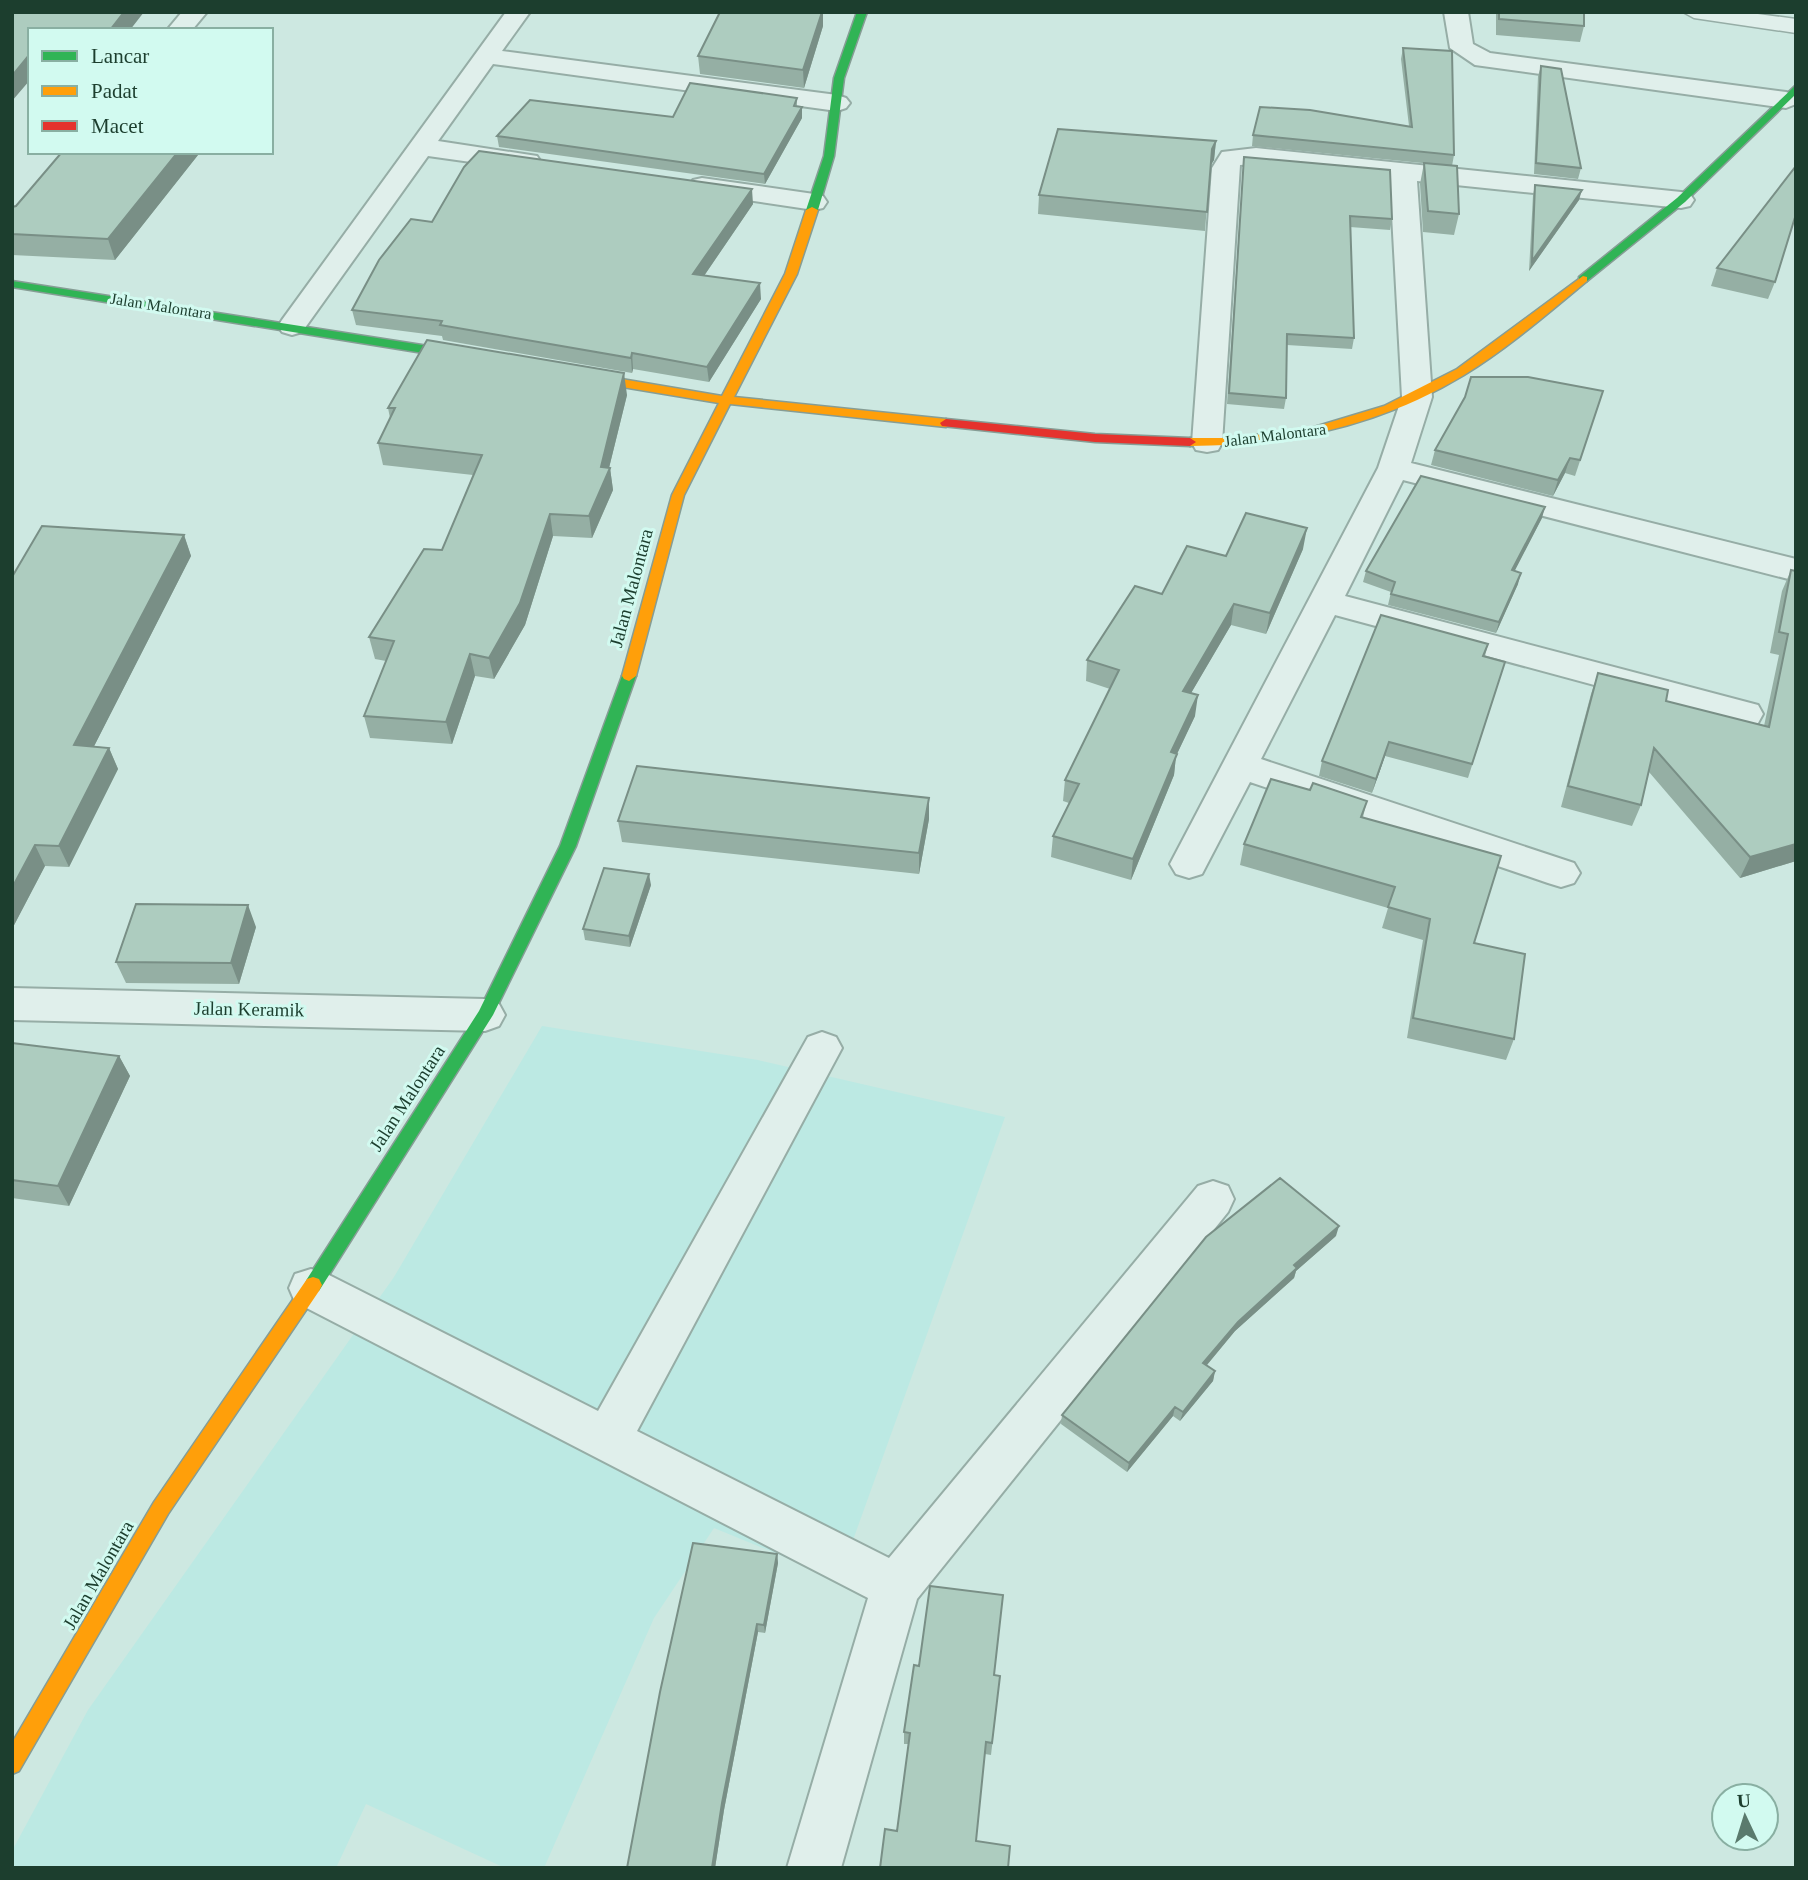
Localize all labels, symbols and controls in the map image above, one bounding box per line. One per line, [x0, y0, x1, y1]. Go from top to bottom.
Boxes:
legend [28, 28, 273, 154]
text: Lancar [91, 44, 149, 68]
text: Padat [91, 79, 138, 103]
text: Macet [91, 114, 144, 138]
street label: Jalan Malontara [109, 290, 213, 322]
street label: Jalan Malontara [1223, 420, 1327, 450]
street label: Jalan Malontara [605, 526, 657, 650]
street label: Jalan Keramik [194, 998, 305, 1020]
street label: Jalan Malontara [365, 1041, 449, 1155]
street label: Jalan Malontara [58, 1516, 138, 1633]
north arrow [1710, 1782, 1780, 1852]
text: U [1736, 1790, 1752, 1811]

